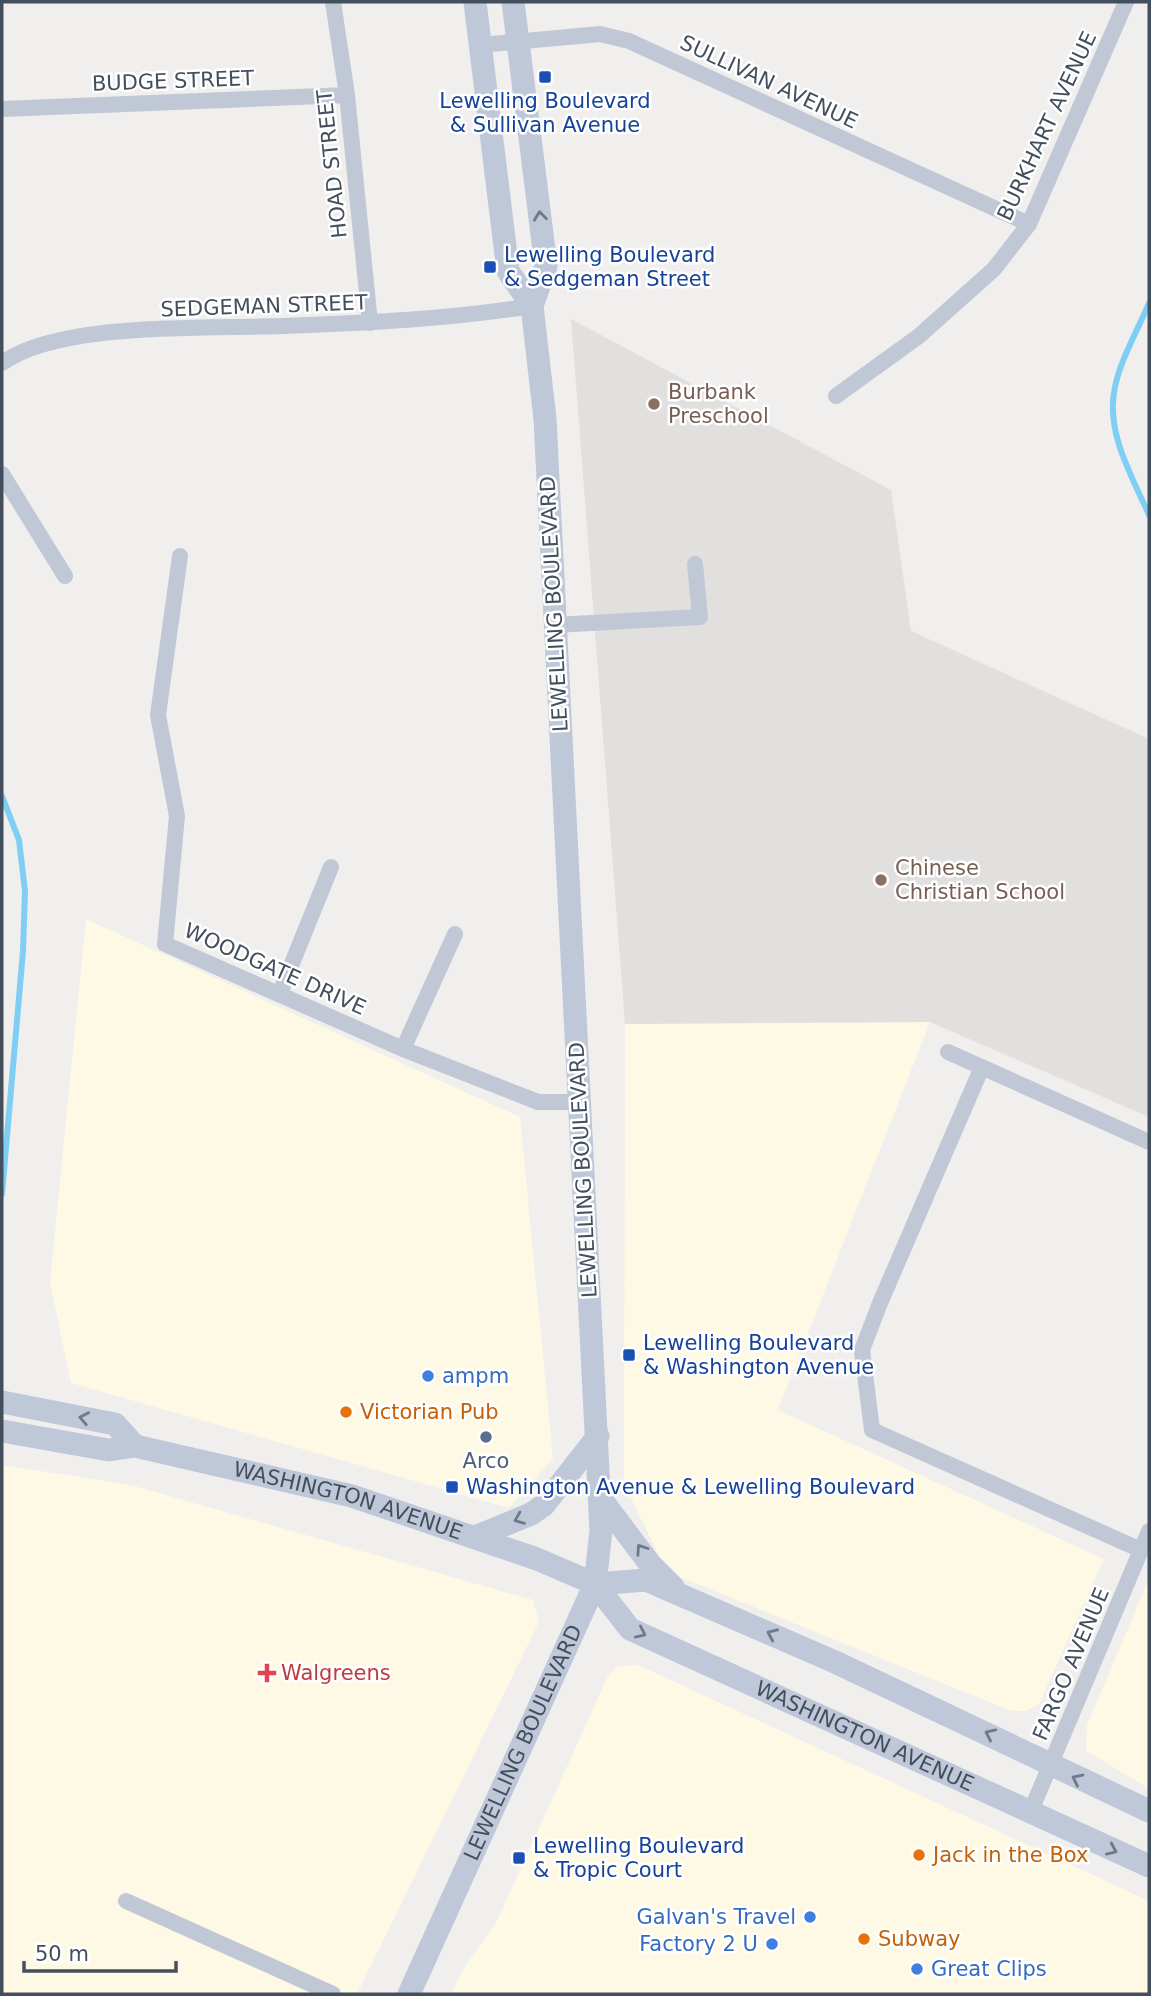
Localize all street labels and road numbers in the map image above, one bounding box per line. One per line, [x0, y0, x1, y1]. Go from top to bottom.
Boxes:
street label: BURKHART AVENUE [993, 28, 1101, 224]
street label: SULLIVAN AVENUE [676, 30, 862, 134]
street label: BUDGE STREET [91, 66, 255, 96]
street label: HOAD STREET [312, 88, 352, 239]
street label: SEDGEMAN STREET [160, 290, 368, 322]
street label: LEWELLING BOULEVARD [535, 475, 573, 733]
street label: WOODGATE DRIVE [180, 918, 370, 1020]
street label: LEWELLING BOULEVARD [564, 1041, 602, 1299]
street label: WASHINGTON AVENUE [231, 1457, 466, 1545]
street label: FARGO AVENUE [1028, 1584, 1114, 1744]
street label: LEWELLING BOULEVARD [459, 1621, 587, 1864]
street label: WASHINGTON AVENUE [752, 1676, 978, 1796]

